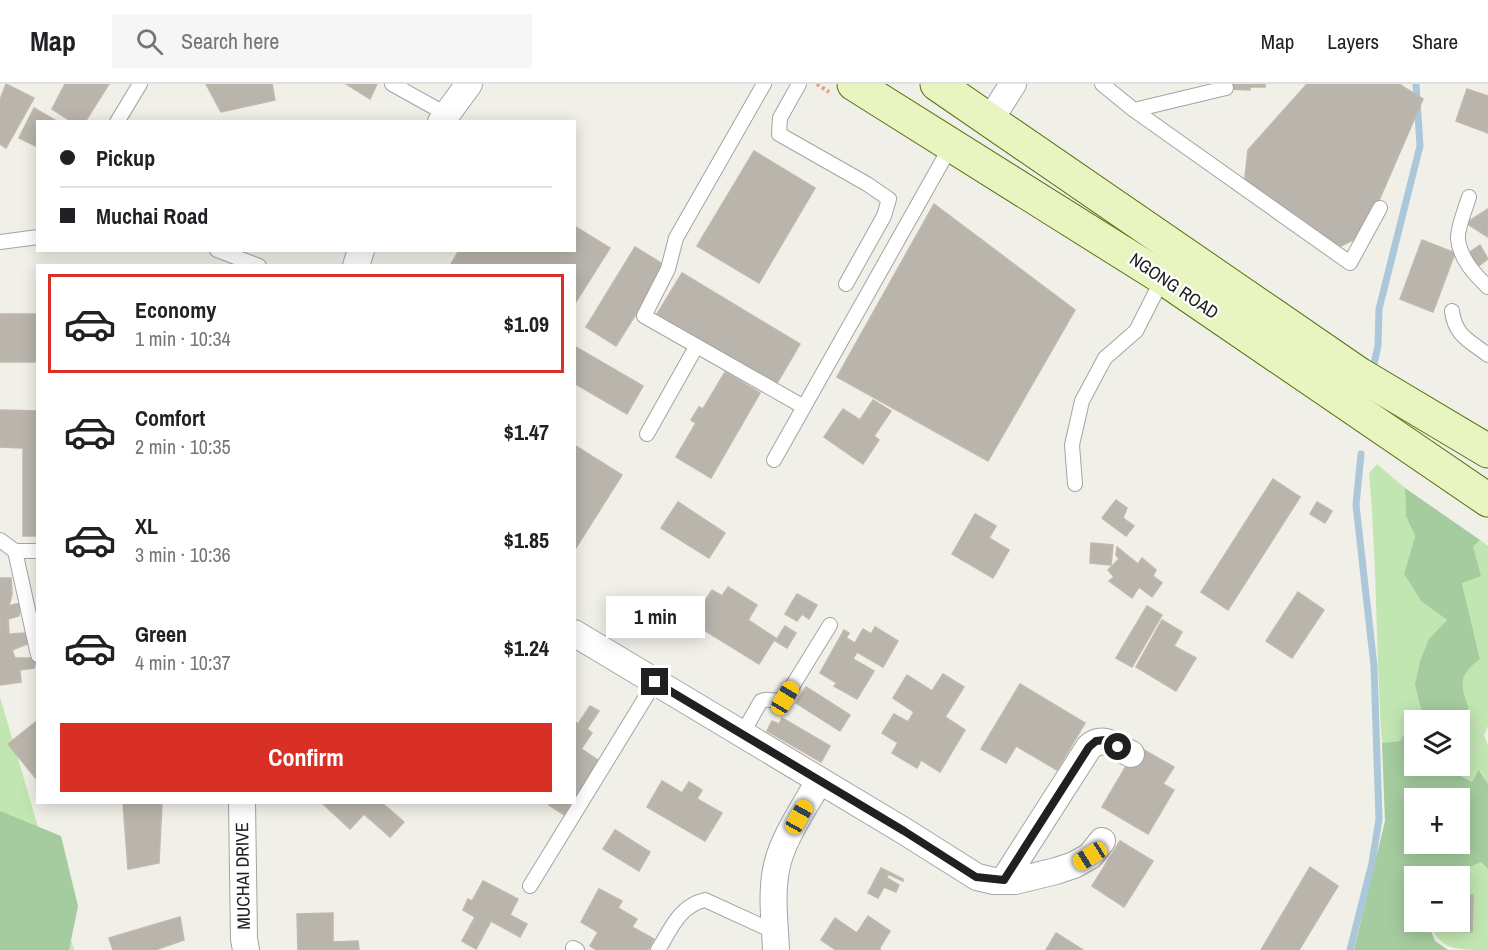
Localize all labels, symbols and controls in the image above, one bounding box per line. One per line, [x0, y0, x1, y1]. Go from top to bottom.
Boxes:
search box [112, 14, 532, 68]
text: Map [30, 22, 76, 60]
icon: search [133, 25, 166, 58]
text: Search here [181, 26, 279, 56]
text: Map [1261, 27, 1294, 56]
text: Layers [1327, 27, 1379, 56]
text: Share [1412, 27, 1458, 56]
text: Pickup [96, 143, 155, 173]
text: Muchai Road [96, 201, 208, 231]
street label: NGONG ROAD [1125, 247, 1224, 325]
text: Economy [135, 295, 216, 325]
icon: car [63, 297, 117, 351]
text: $1.09 [504, 309, 549, 339]
text: 1 min · 10:34 [135, 325, 231, 352]
text: Comfort [135, 403, 205, 433]
icon: car [63, 405, 117, 459]
text: $1.47 [504, 417, 549, 447]
text: 2 min · 10:35 [135, 433, 231, 460]
text: XL [135, 511, 158, 541]
icon: car [63, 513, 117, 567]
text: $1.85 [504, 525, 549, 555]
text: 3 min · 10:36 [135, 541, 231, 568]
callout: 1 min [606, 595, 704, 637]
text: 1 min [634, 603, 677, 630]
text: Green [135, 619, 187, 649]
icon: car [63, 621, 117, 675]
text: $1.24 [504, 633, 549, 663]
text: 4 min · 10:37 [135, 649, 231, 676]
route end [641, 668, 668, 695]
car [768, 678, 802, 718]
map controls [1404, 710, 1470, 932]
button: layers [1404, 710, 1470, 776]
button: Confirm [60, 723, 552, 792]
route start [1104, 733, 1131, 760]
button: + [1404, 788, 1470, 854]
car [782, 797, 816, 837]
street label: MUCHAI DRIVE [229, 822, 256, 930]
car [1070, 839, 1110, 873]
button: − [1404, 866, 1470, 932]

